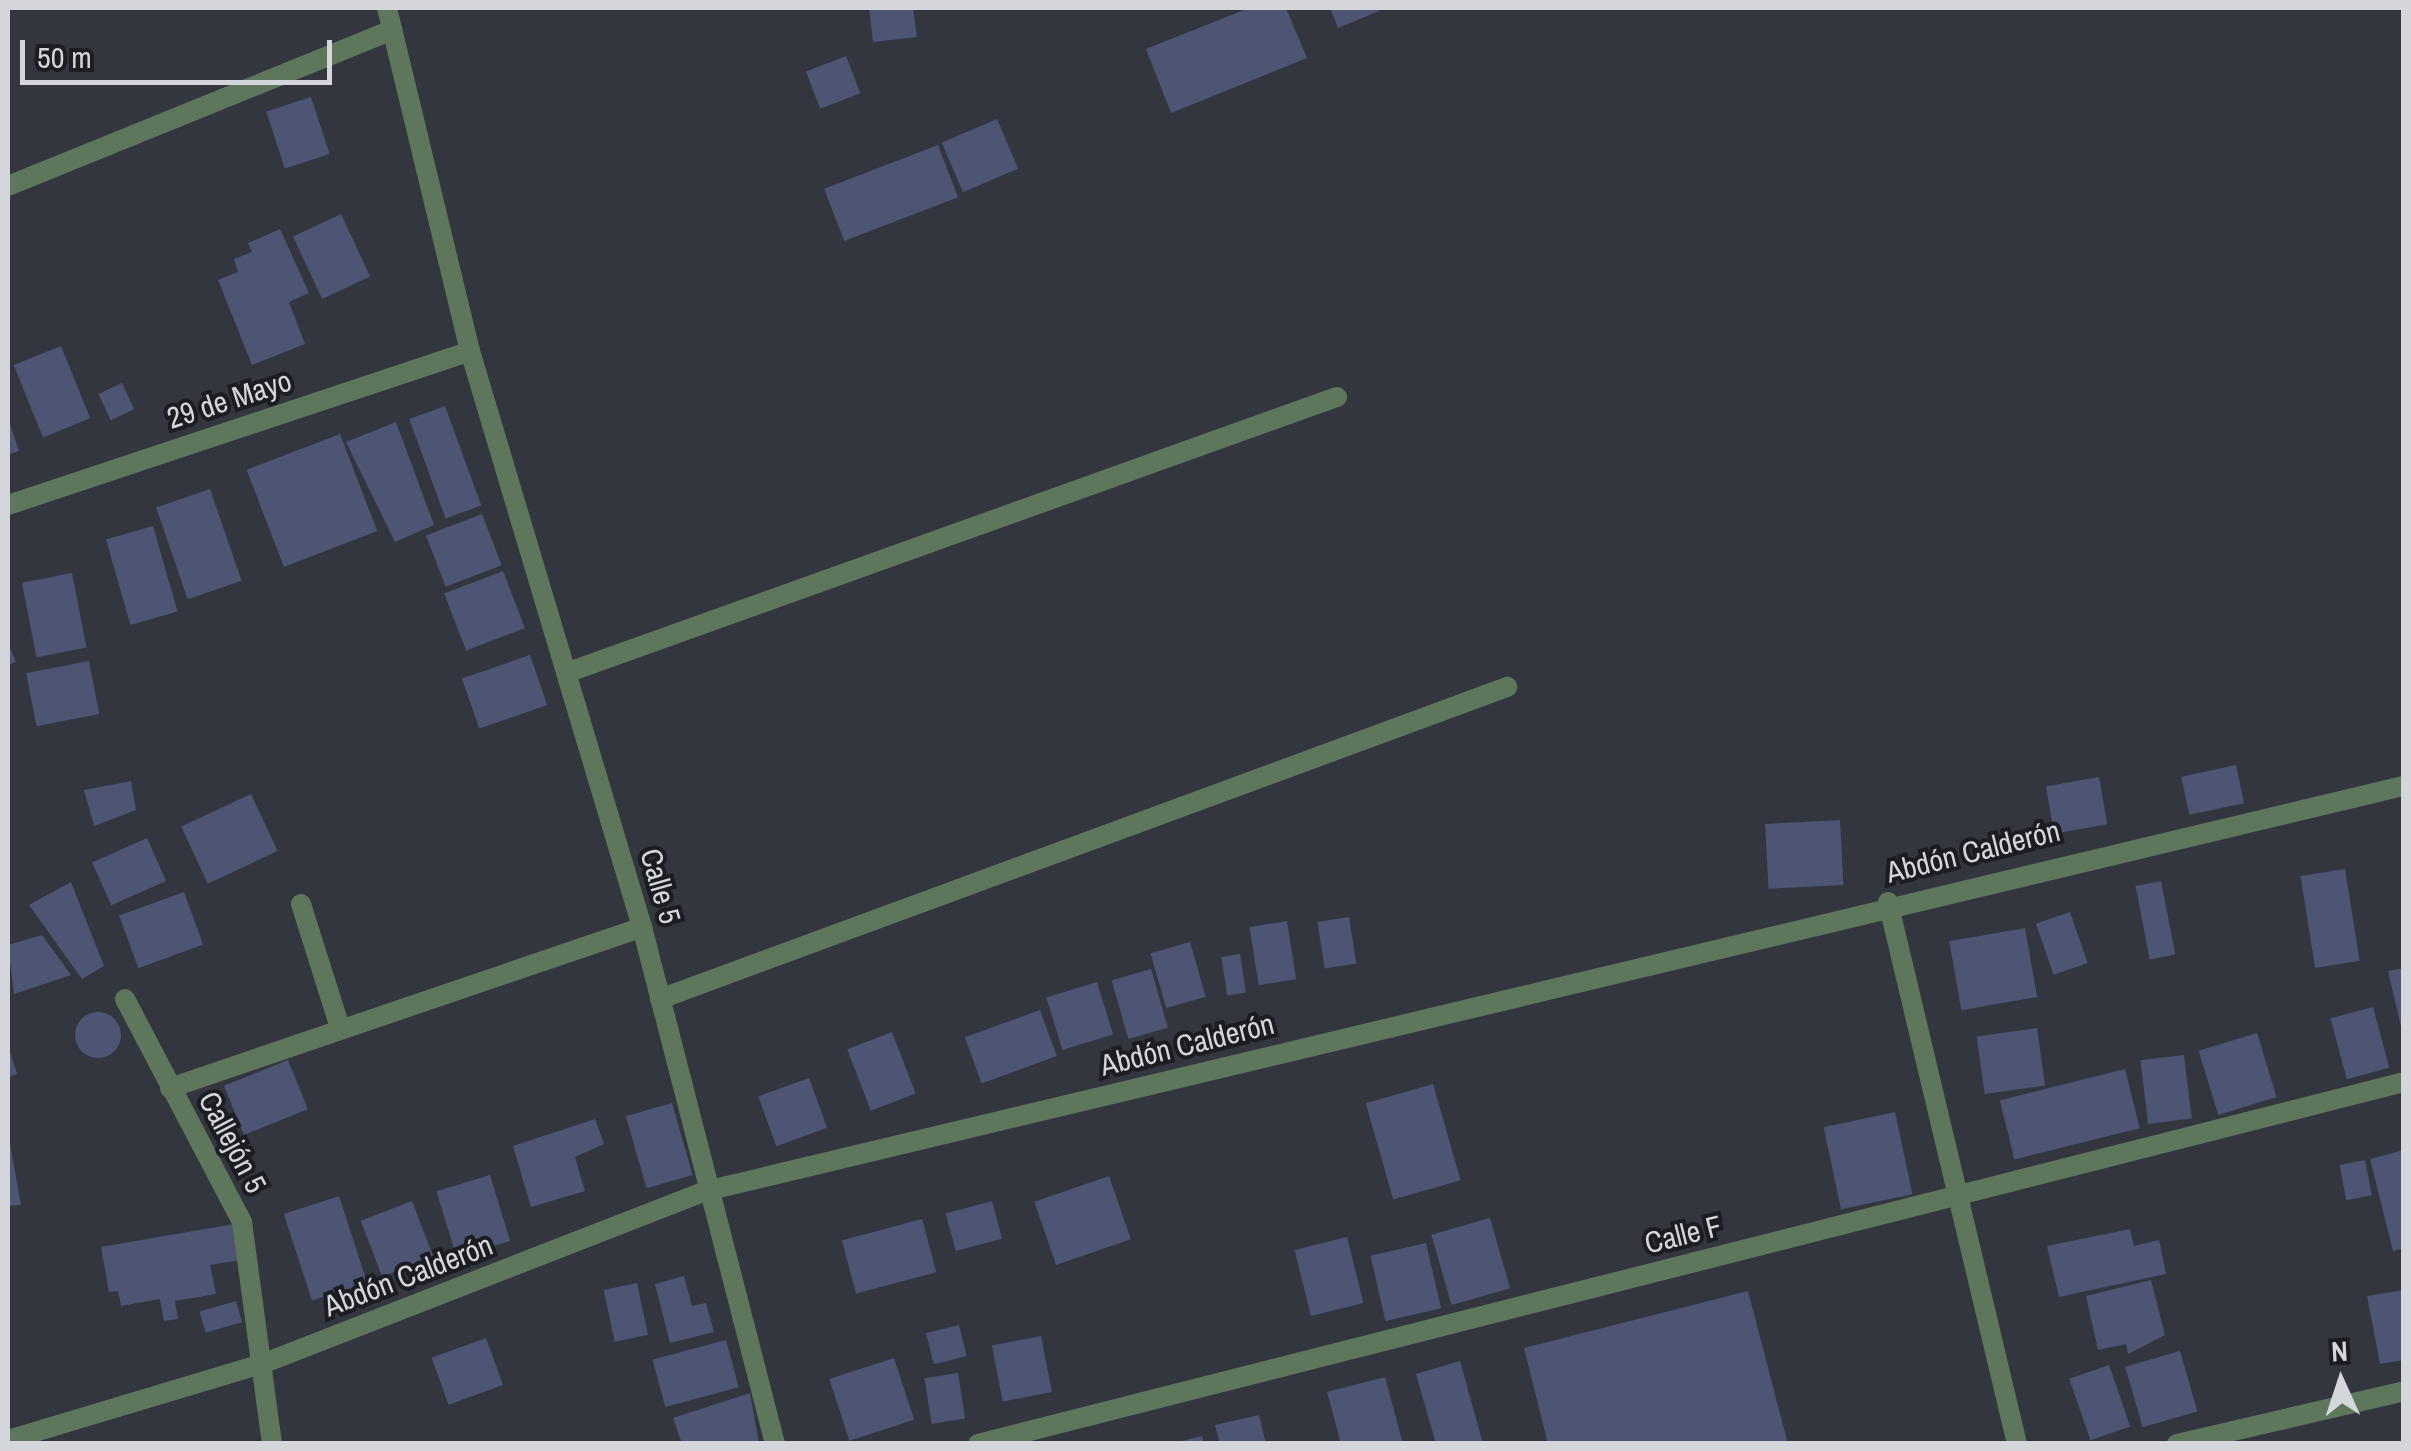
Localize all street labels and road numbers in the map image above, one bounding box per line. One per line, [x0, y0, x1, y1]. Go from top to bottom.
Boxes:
street label: 29 de Mayo [162, 362, 296, 436]
street label: Abdón Calderón [1882, 812, 2064, 890]
street label: Calle 5 [633, 844, 689, 928]
street label: Abdón Calderón [1096, 1005, 1278, 1083]
street label: Callejón 5 [191, 1085, 275, 1199]
street label: Calle F [1641, 1207, 1725, 1261]
street label: Abdón Calderón [319, 1226, 497, 1324]

